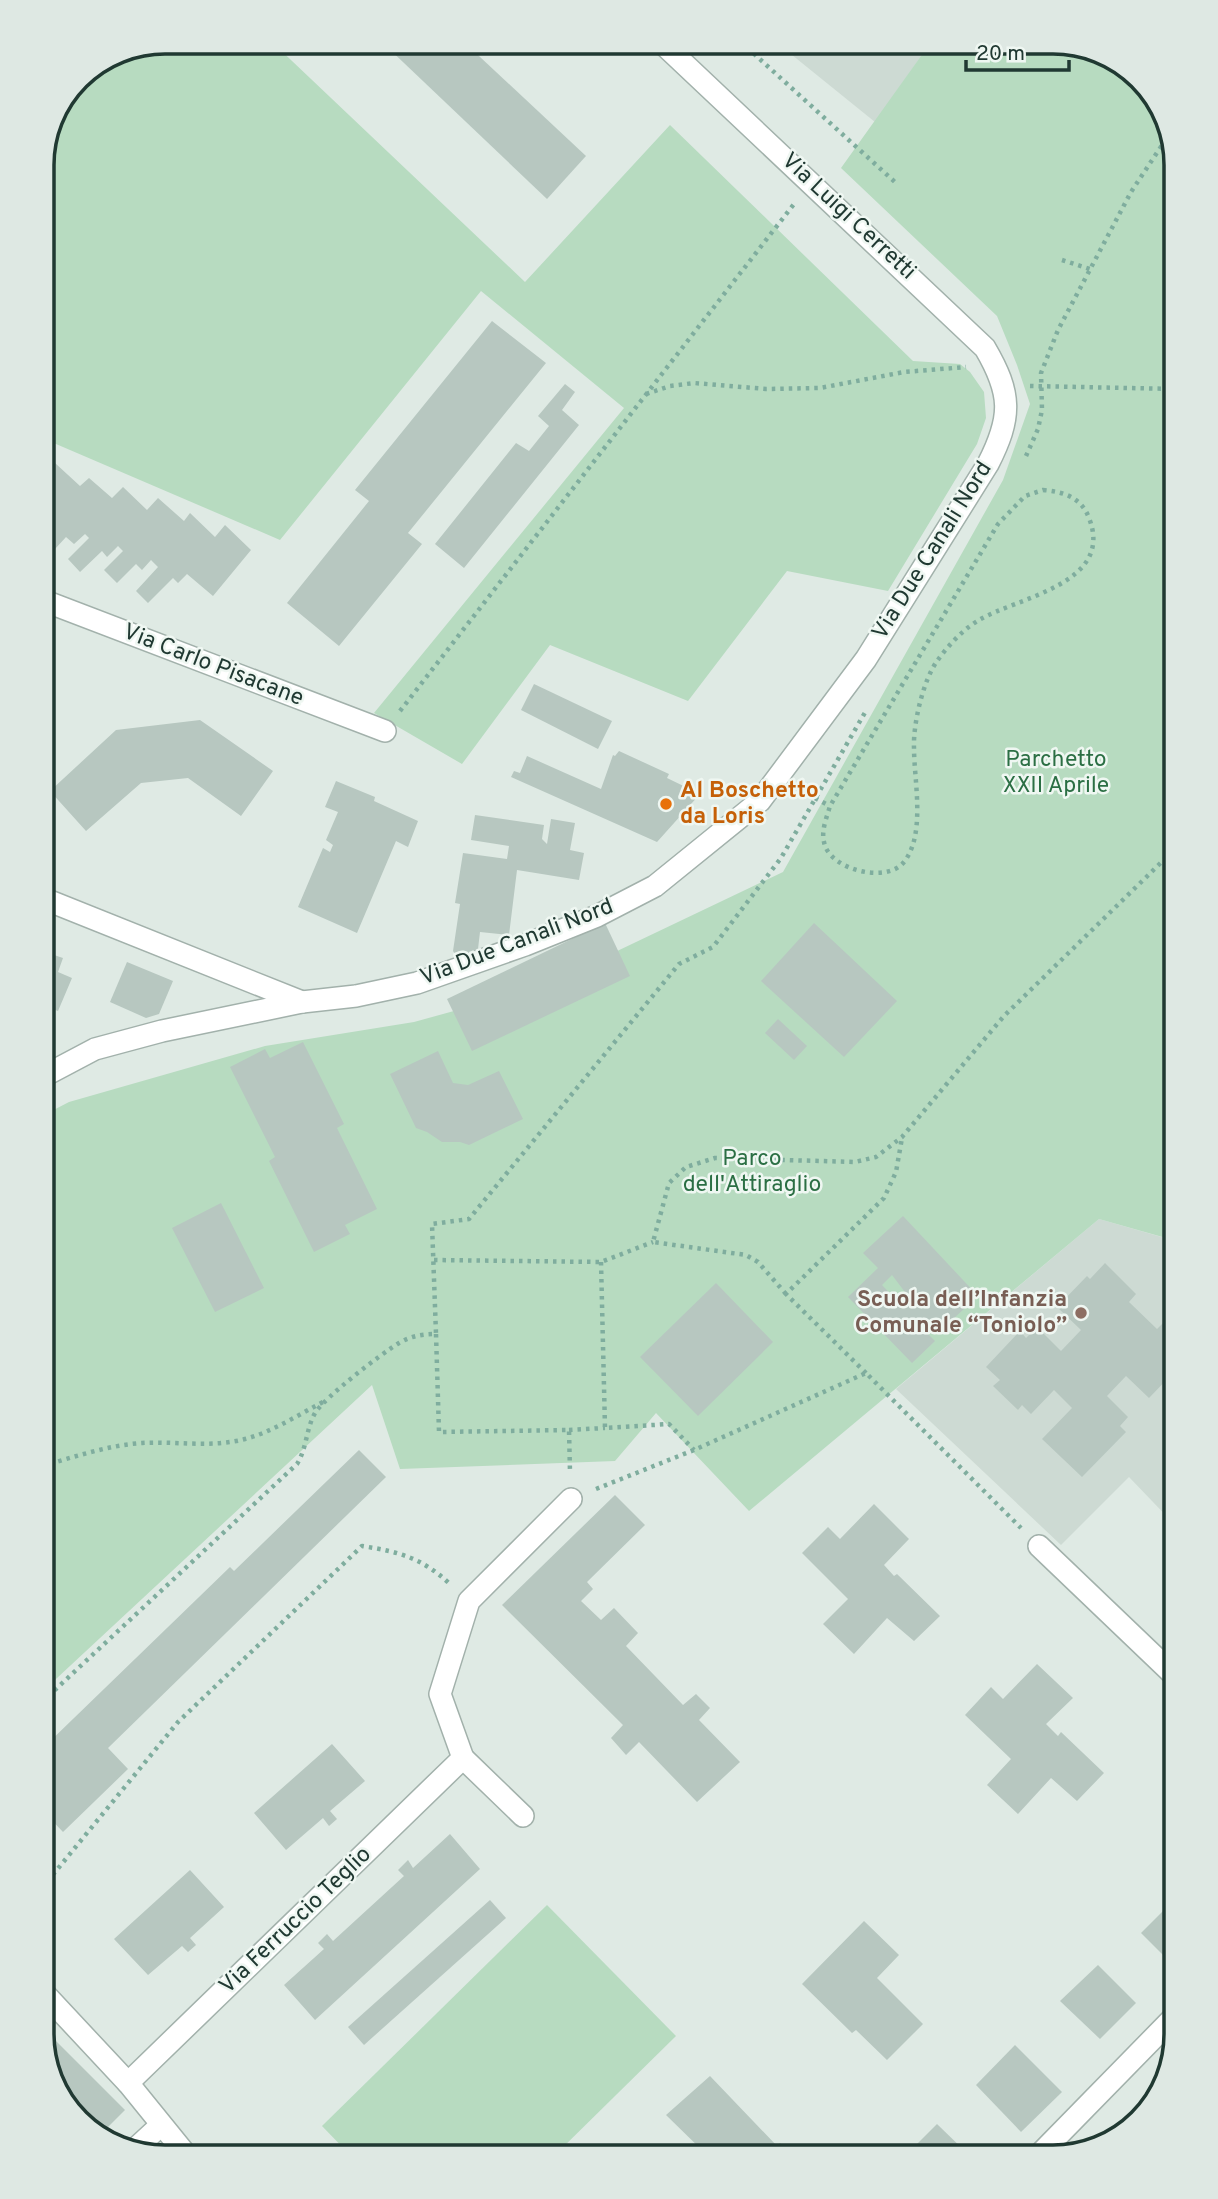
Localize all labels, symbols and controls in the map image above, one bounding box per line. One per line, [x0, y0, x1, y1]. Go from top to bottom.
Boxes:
scale bar [966, 28, 1069, 72]
text: 20 m [976, 41, 1025, 68]
street label: Via Luigi Cerretti [775, 147, 921, 287]
street label: Via Due Canali Nord [866, 457, 1000, 645]
street label: Via Carlo Pisacane [118, 618, 308, 714]
park label: Parchetto XXII Aprile [1003, 746, 1109, 801]
place label: Al Boschetto da Loris [680, 777, 819, 832]
marker: Al Boschetto da Loris [658, 796, 674, 812]
street label: Via Due Canali Nord [416, 893, 618, 993]
park label: Parco dell'Attiraglio [683, 1145, 821, 1200]
place label: Scuola dell’Infanzia Comunale “Toniolo” [855, 1286, 1067, 1341]
marker: Scuola dell’Infanzia Comunale “Toniolo” [1073, 1305, 1089, 1321]
street label: Via Ferruccio Teglio [214, 1841, 378, 2001]

